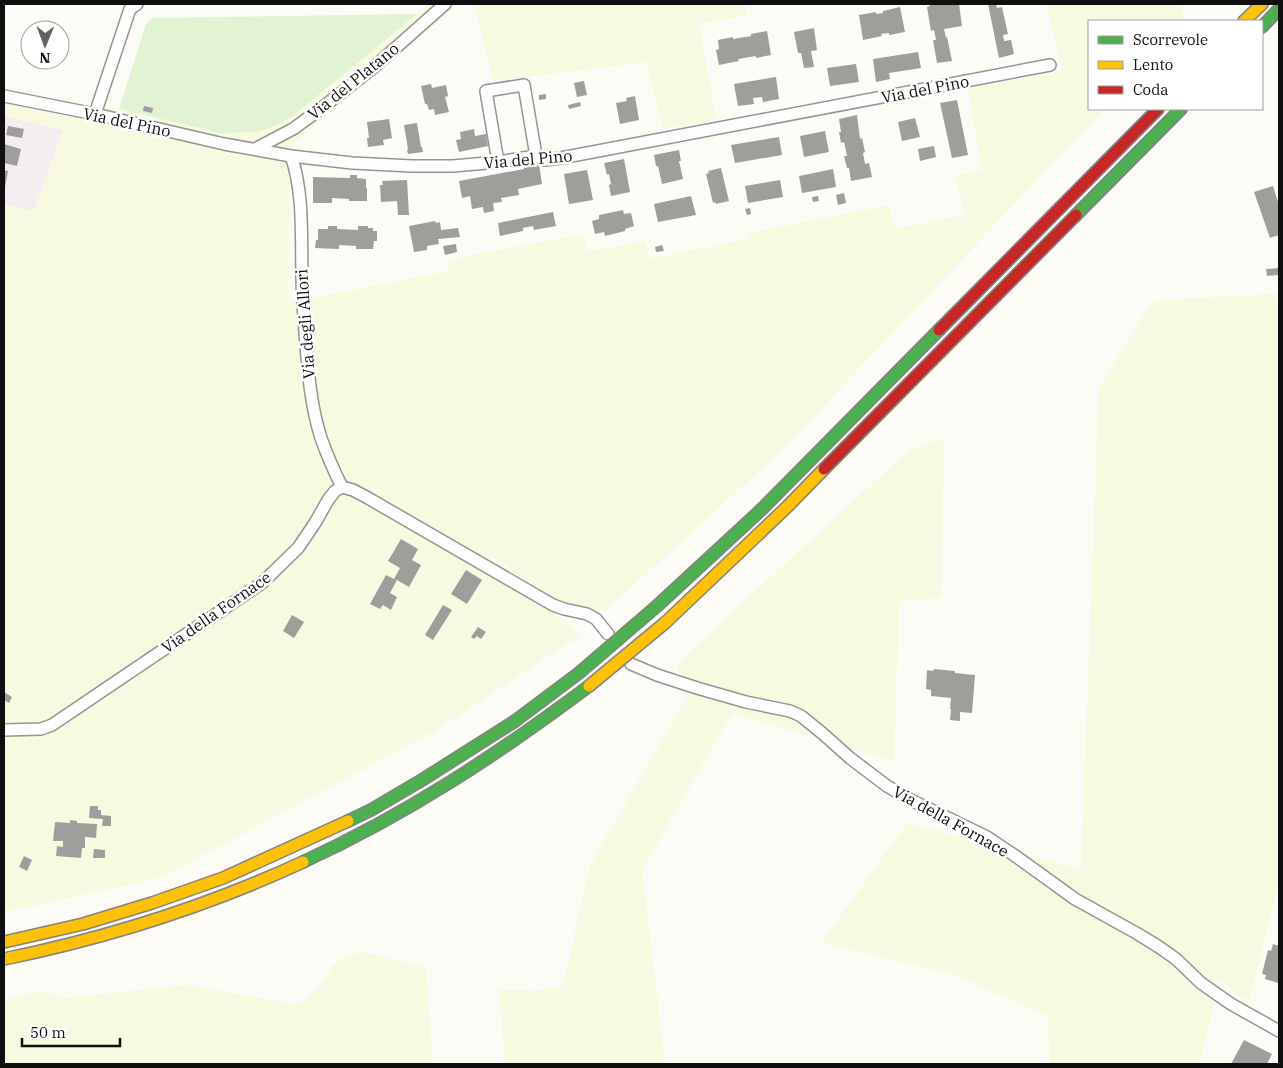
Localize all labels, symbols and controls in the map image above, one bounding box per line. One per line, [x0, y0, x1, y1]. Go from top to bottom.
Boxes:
north arrow [20, 20, 70, 70]
legend [1088, 20, 1263, 110]
text: Scorrevole [1133, 30, 1208, 49]
street label: Via del Platano [303, 38, 403, 124]
text: N [39, 49, 50, 67]
text: Lento [1133, 55, 1173, 74]
street label: Via del Pino [879, 71, 971, 107]
text: Coda [1133, 80, 1169, 99]
street label: Via del Pino [81, 103, 173, 141]
street label: Via del Pino [483, 145, 573, 173]
street label: Via degli Allori [291, 268, 319, 380]
street label: Via della Fornace [157, 567, 275, 657]
street label: Via della Fornace [890, 781, 1012, 861]
scale bar [22, 1016, 120, 1048]
text: 50 m [30, 1023, 66, 1042]

